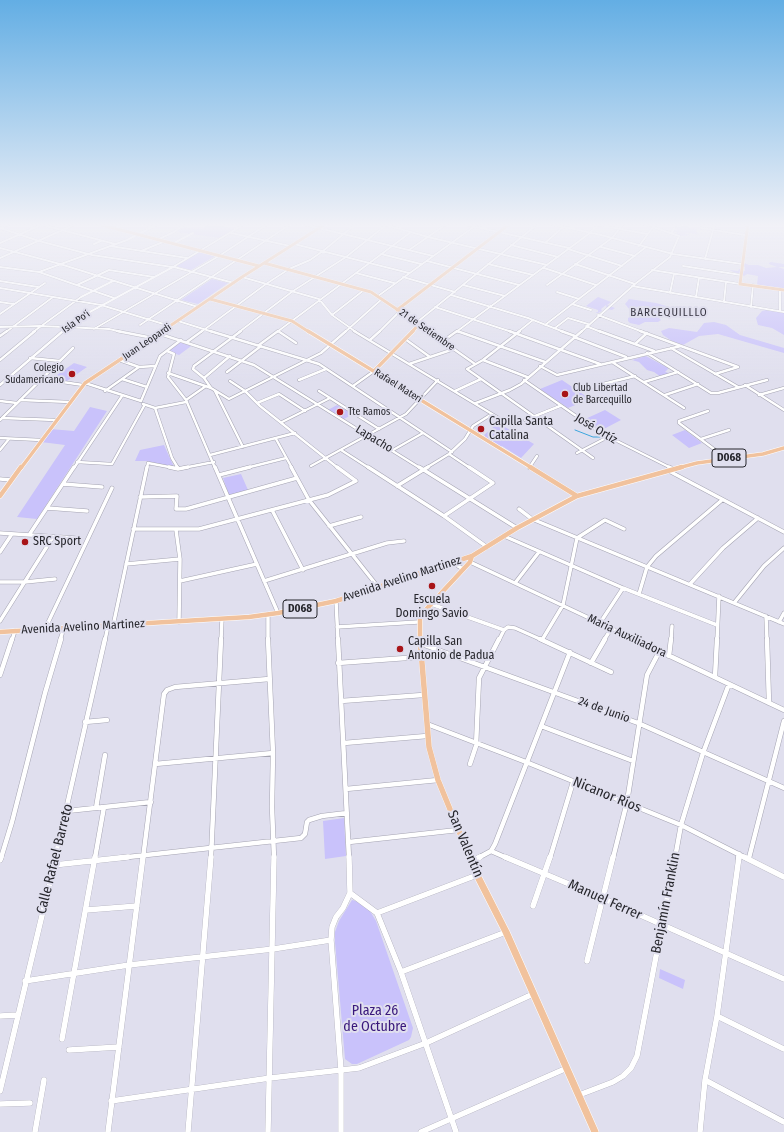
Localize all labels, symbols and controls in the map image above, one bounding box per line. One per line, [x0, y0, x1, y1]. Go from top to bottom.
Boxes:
street label: 21 de Setiembre [397, 306, 457, 354]
district label: BARCEQUILLLO [630, 306, 708, 320]
street label: Isla Po'i [60, 308, 92, 336]
street label: Juan Leopardi [120, 321, 174, 363]
place label: Colegio Sudamericano [5, 362, 64, 386]
street label: Rafael Materi [372, 367, 424, 405]
marker: Colegio Sudamericano [67, 369, 77, 379]
place label: Club Libertad de Barcequillo [573, 382, 632, 406]
marker: Club Libertad de Barcequillo [560, 389, 570, 399]
place label: Tte Ramos [348, 406, 390, 418]
marker: Tte Ramos [335, 407, 345, 417]
street label: José Ortíz [572, 411, 620, 447]
place label: Capilla Santa Catalina [489, 415, 553, 443]
street label: Lapacho [353, 422, 395, 456]
marker: Capilla Santa Catalina [476, 424, 486, 434]
road number: D068 [712, 449, 746, 467]
place label: SRC Sport [33, 535, 81, 549]
marker: SRC Sport [20, 537, 30, 547]
street label: Avenida Avelino Martinez [341, 553, 463, 605]
marker: Escuela Domingo Savio [427, 581, 437, 591]
place label: Escuela Domingo Savio [396, 593, 468, 621]
road number: D068 [283, 600, 317, 618]
street label: Maria Auxiliadora [585, 611, 669, 661]
street label: Avenida Avelino Martinez [21, 617, 145, 637]
place label: Capilla San Antonio de Padua [408, 635, 494, 663]
marker: Capilla San Antonio de Padua [395, 644, 405, 654]
street label: 24 de Junio [576, 694, 632, 726]
street label: Nicanor Ríos [570, 774, 644, 816]
street label: Calle Rafael Barreto [33, 802, 77, 916]
street label: San Valentín [443, 808, 487, 880]
street label: Benjamín Franklin [648, 851, 684, 955]
street label: Manuel Ferrer [565, 876, 645, 924]
park label: Plaza 26 de Octubre [343, 1003, 407, 1036]

